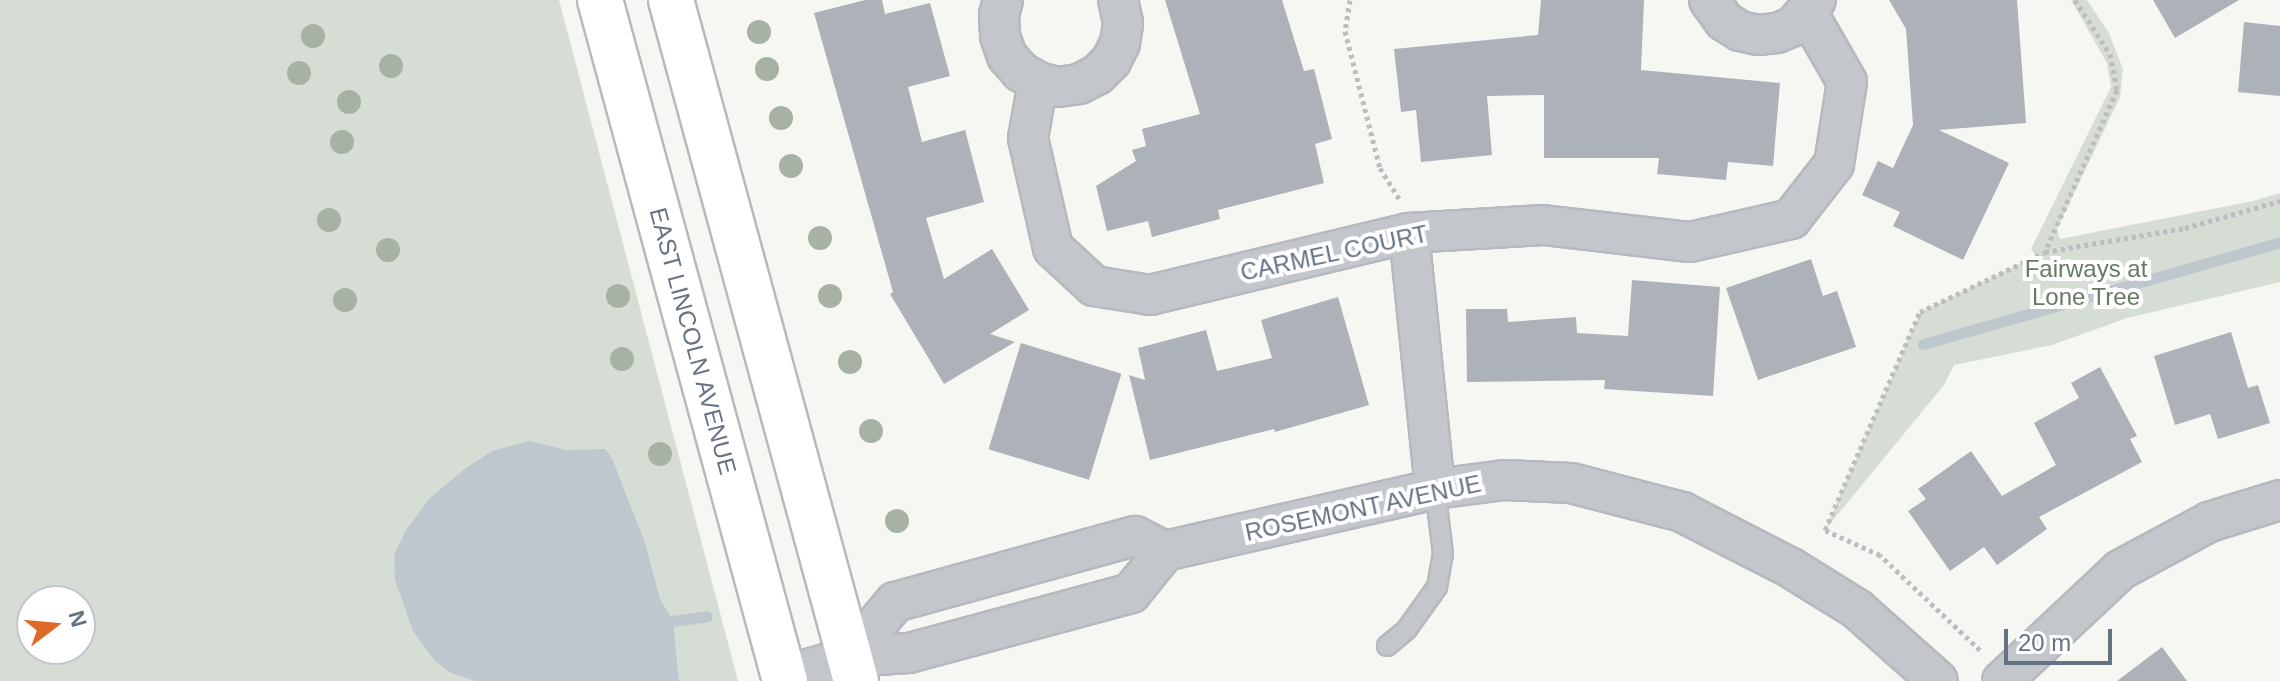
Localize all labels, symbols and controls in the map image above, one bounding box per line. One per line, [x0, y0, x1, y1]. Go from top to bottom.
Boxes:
street label: EAST LINCOLN AVENUE [643, 204, 743, 478]
street label: CARMEL COURT [1237, 219, 1431, 287]
park label: Fairways at Lone Tree [2025, 255, 2147, 311]
street label: ROSEMONT AVENUE [1242, 469, 1484, 547]
north arrow [16, 585, 96, 665]
text: N [63, 608, 92, 630]
scale bar [2008, 613, 2116, 663]
text: 20 m [2018, 629, 2071, 656]

